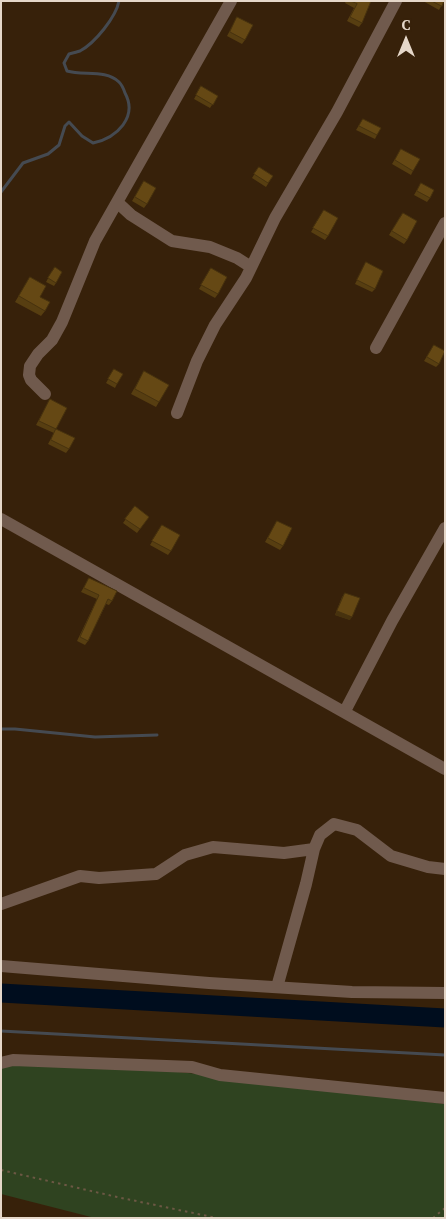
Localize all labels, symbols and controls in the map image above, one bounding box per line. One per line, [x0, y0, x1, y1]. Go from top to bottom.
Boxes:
north arrow [381, 15, 431, 65]
text: С [401, 15, 411, 34]

